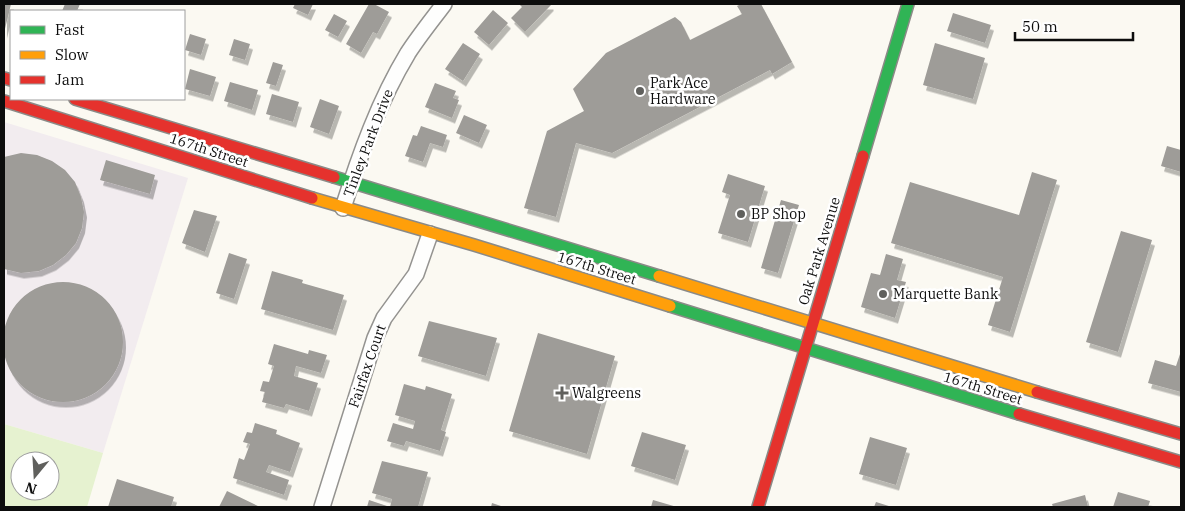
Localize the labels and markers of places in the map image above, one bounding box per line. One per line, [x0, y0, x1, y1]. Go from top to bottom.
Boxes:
place label: Park Ace Hardware [650, 74, 716, 108]
marker: Park Ace Hardware [634, 85, 646, 97]
place label: BP Shop [751, 205, 806, 223]
marker: BP Shop [735, 208, 747, 220]
place label: Marquette Bank [893, 285, 999, 303]
marker: Marquette Bank [877, 288, 889, 300]
place label: Walgreens [572, 384, 641, 402]
marker: Walgreens [556, 387, 568, 399]

